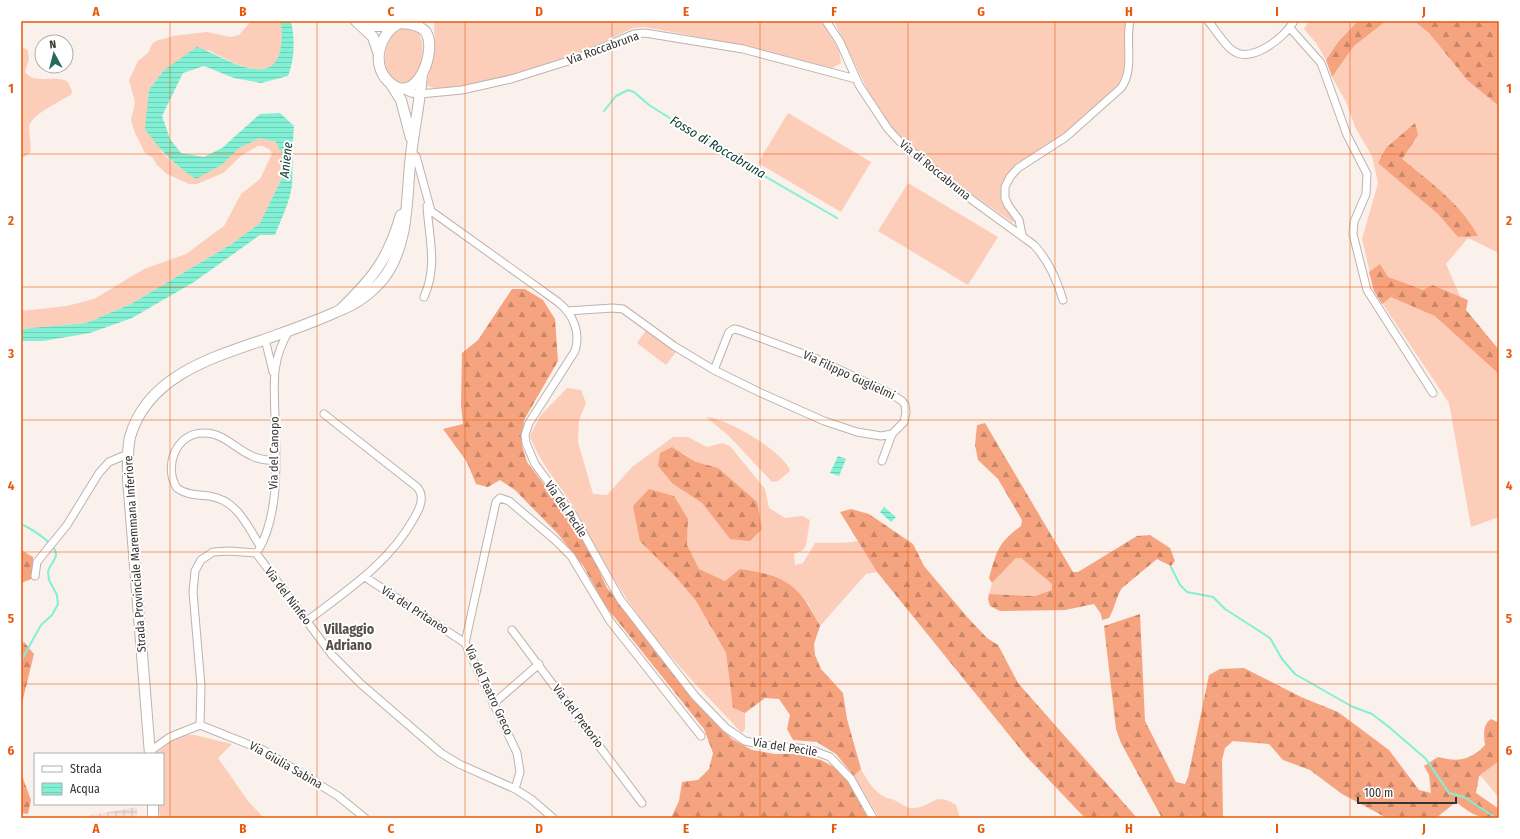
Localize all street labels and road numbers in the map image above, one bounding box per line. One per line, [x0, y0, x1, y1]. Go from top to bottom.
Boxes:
street label: Via Roccabruna [565, 28, 641, 67]
street label: Via di Roccabruna [897, 137, 974, 203]
street label: Via Filippo Guglielmi [801, 347, 897, 403]
street label: Via del Canopo [266, 416, 282, 490]
street label: Strada Provinciale Maremmana Inferiore [121, 455, 149, 653]
street label: Via del Pecile [542, 478, 590, 540]
street label: Via del Ninfeo [262, 564, 314, 628]
street label: Via del Pritaneo [379, 583, 451, 637]
street label: Via del Teatro Greco [462, 643, 516, 737]
street label: Via del Pretorio [550, 682, 606, 750]
street label: Via del Pecile [752, 735, 818, 759]
street label: Via Giulia Sabina [247, 738, 325, 792]

